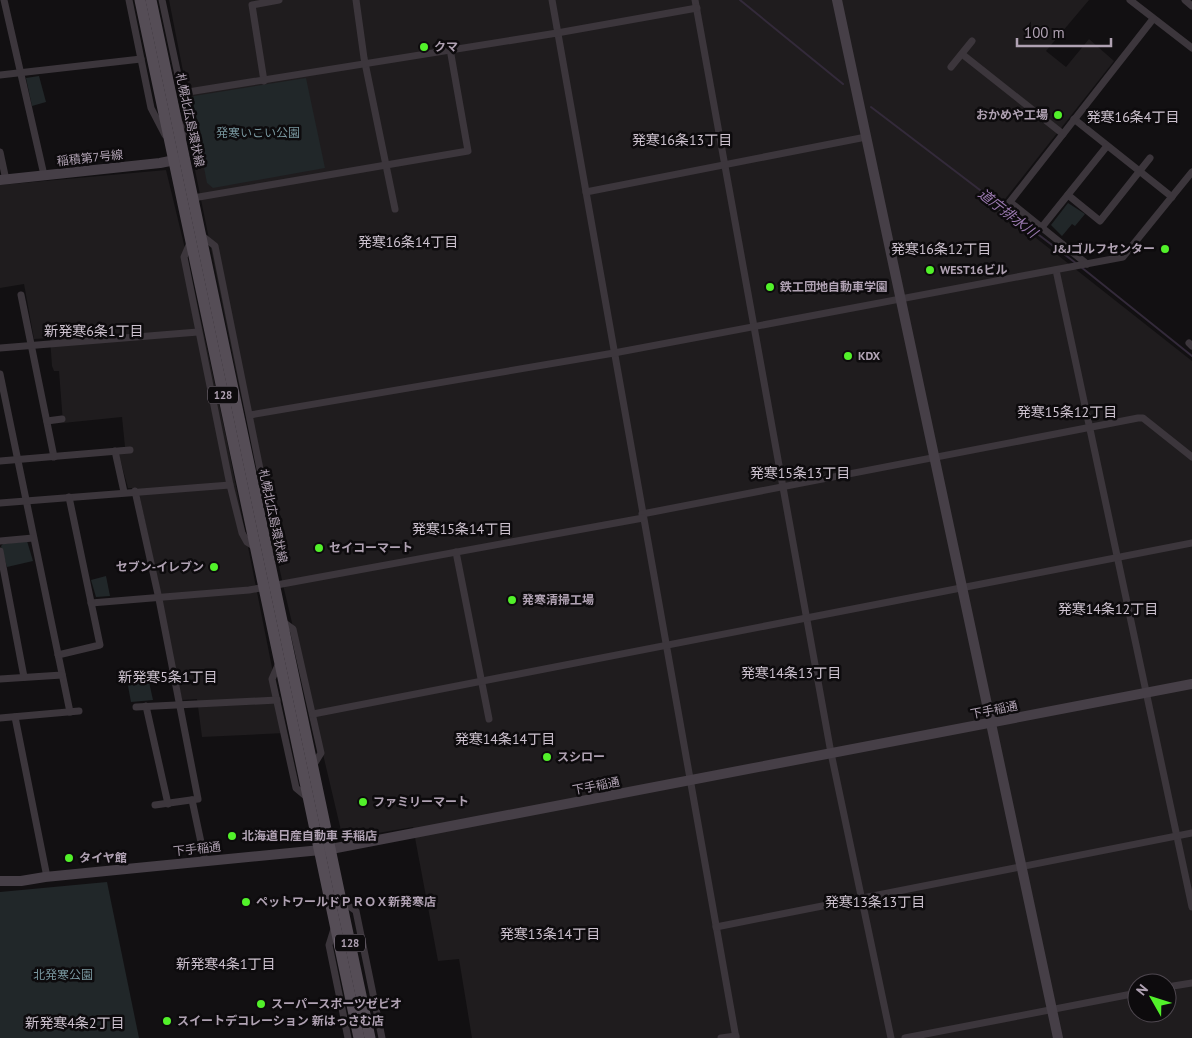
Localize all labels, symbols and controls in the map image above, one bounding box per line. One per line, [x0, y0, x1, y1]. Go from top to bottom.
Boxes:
scale bar [1017, 15, 1111, 47]
text: 100 m [1024, 23, 1065, 42]
place label: クマ [434, 39, 458, 54]
marker: クマ [418, 41, 430, 53]
street label: 札幌北広島環状線 [173, 71, 208, 168]
place label: おかめや工場 [976, 107, 1048, 122]
district label: 発寒16条4丁目 [1087, 108, 1179, 126]
marker: おかめや工場 [1052, 109, 1064, 121]
park label: 発寒いこい公園 [216, 125, 300, 140]
district label: 発寒16条13丁目 [632, 131, 732, 149]
street label: 稲積第7号線 [56, 147, 124, 168]
water label: 道庁排水川 [975, 184, 1043, 243]
district label: 発寒16条14丁目 [358, 233, 458, 251]
district label: 発寒16条12丁目 [891, 240, 991, 258]
place label: J&Jゴルフセンター [1052, 241, 1155, 256]
marker: J&Jゴルフセンター [1159, 243, 1171, 255]
place label: WEST16ビル [940, 262, 1007, 277]
marker: WEST16ビル [924, 264, 936, 276]
place label: 鉄工団地自動車学園 [779, 279, 888, 294]
marker: 鉄工団地自動車学園 [764, 281, 776, 293]
district label: 新発寒6条1丁目 [44, 322, 144, 340]
place label: KDX [858, 348, 881, 363]
marker: KDX [842, 350, 854, 362]
road number: 128 [208, 386, 238, 404]
district label: 発寒15条12丁目 [1017, 403, 1117, 421]
district label: 発寒15条13丁目 [750, 464, 850, 482]
street label: 札幌北広島環状線 [256, 467, 291, 564]
district label: 発寒15条14丁目 [412, 520, 512, 538]
place label: セイコーマート [329, 540, 413, 555]
marker: セイコーマート [313, 542, 325, 554]
place label: セブン-イレブン [116, 559, 204, 574]
marker: セブン-イレブン [208, 561, 220, 573]
place label: 発寒清掃工場 [522, 592, 594, 607]
marker: 発寒清掃工場 [506, 594, 518, 606]
district label: 発寒14条12丁目 [1058, 600, 1158, 618]
district label: 発寒14条13丁目 [741, 664, 841, 682]
district label: 新発寒5条1丁目 [118, 668, 218, 686]
street label: 下手稲通 [969, 698, 1019, 721]
district label: 発寒14条14丁目 [455, 730, 555, 748]
place label: スシロー [557, 749, 605, 764]
marker: スシロー [541, 751, 553, 763]
street label: 下手稲通 [571, 774, 621, 797]
place label: ファミリーマート [373, 794, 469, 809]
marker: ファミリーマート [357, 796, 369, 808]
place label: 北海道日産自動車 手稲店 [242, 828, 377, 843]
marker: 北海道日産自動車 手稲店 [226, 830, 238, 842]
street label: 下手稲通 [172, 839, 222, 858]
place label: タイヤ館 [79, 850, 127, 865]
marker: タイヤ館 [63, 852, 75, 864]
district label: 発寒13条13丁目 [825, 893, 925, 911]
place label: ペットワールドＰＲＯＸ新発寒店 [256, 894, 436, 909]
marker: ペットワールドＰＲＯＸ新発寒店 [240, 896, 252, 908]
district label: 発寒13条14丁目 [500, 925, 600, 943]
road number: 128 [335, 934, 365, 951]
district label: 新発寒4条1丁目 [176, 955, 276, 973]
park label: 北発寒公園 [33, 967, 93, 982]
north arrow [1127, 973, 1177, 1023]
text: N [1132, 981, 1152, 999]
place label: スーパースポーツゼビオ [271, 996, 402, 1011]
marker: スーパースポーツゼビオ [255, 998, 267, 1010]
place label: スイートデコレーション 新はっさむ店 [177, 1013, 384, 1028]
district label: 新発寒4条2丁目 [25, 1014, 125, 1032]
marker: スイートデコレーション 新はっさむ店 [161, 1015, 173, 1027]

